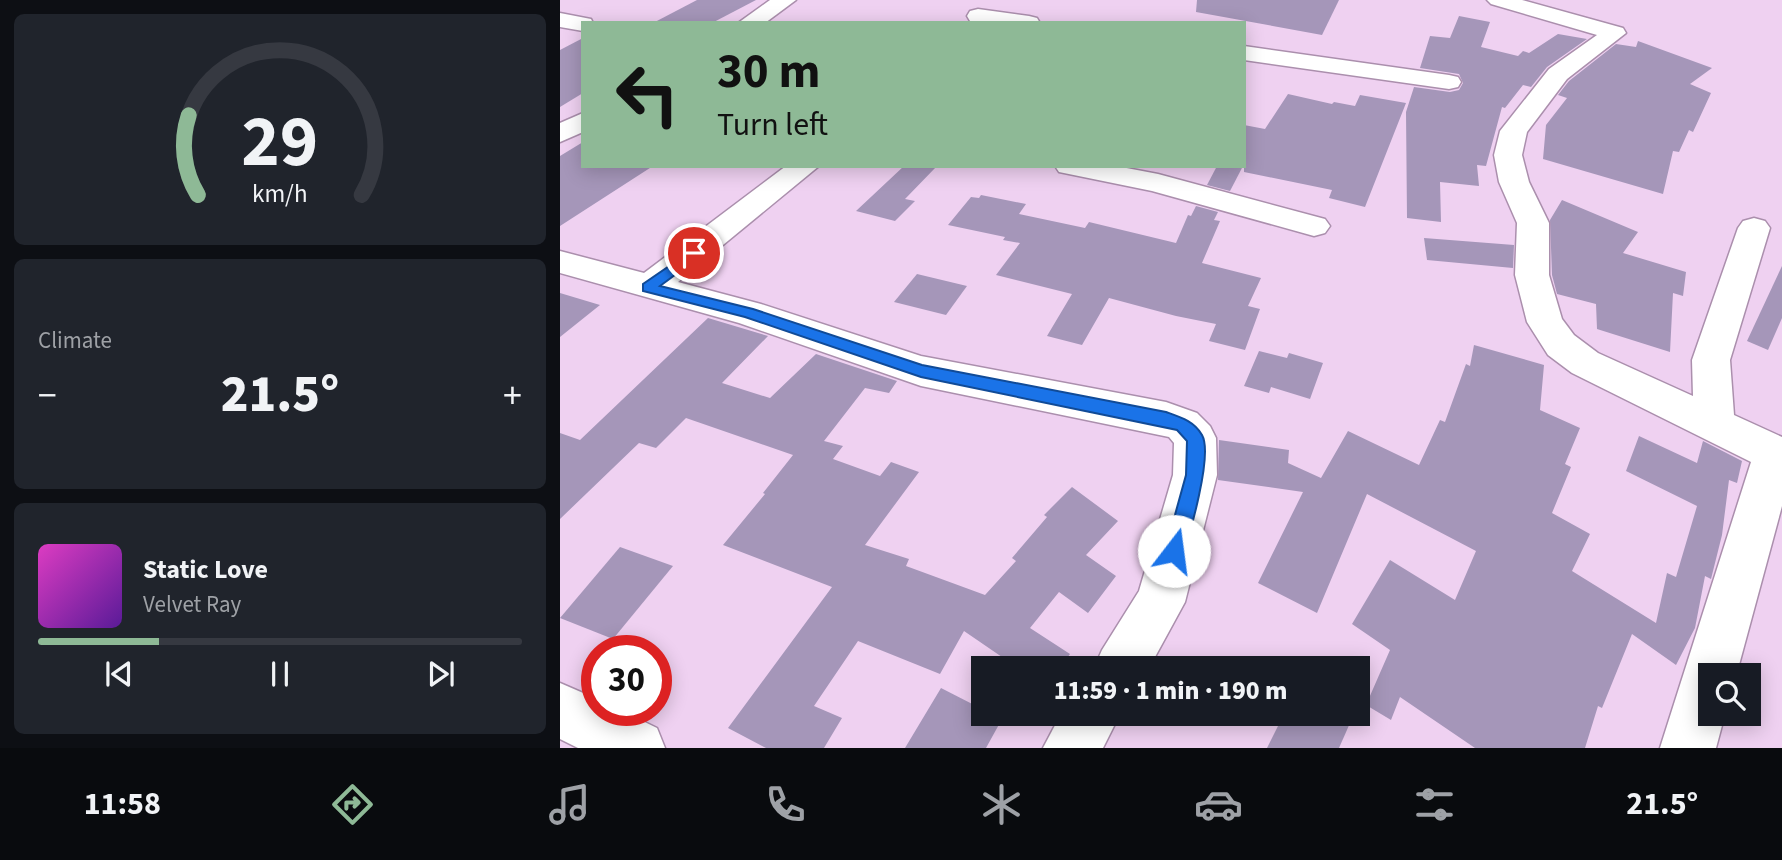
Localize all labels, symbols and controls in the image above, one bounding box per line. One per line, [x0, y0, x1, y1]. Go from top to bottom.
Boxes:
text: 30 m [717, 37, 821, 107]
icon: left [602, 49, 693, 140]
text: 29 [242, 91, 318, 195]
text: Turn left [717, 102, 828, 148]
text: km/h [252, 176, 308, 212]
pin [664, 223, 724, 283]
icon: arrive [675, 234, 713, 272]
text: Climate [38, 324, 112, 357]
text: 21.5° [221, 358, 339, 432]
text: − [38, 369, 57, 423]
text: + [503, 369, 522, 423]
position arrow [1137, 514, 1211, 588]
text: Static Love [143, 551, 268, 588]
text: Velvet Ray [143, 588, 241, 621]
speed limit sign: 30 [581, 635, 672, 726]
icon: previous [100, 655, 138, 693]
icon: pause [261, 655, 299, 693]
icon: next [422, 655, 460, 693]
map controls [1698, 663, 1761, 726]
button: search [1698, 663, 1761, 726]
text: 11:59 · 1 min · 190 m [1054, 672, 1287, 709]
icon: directions [328, 780, 377, 829]
icon: music [545, 780, 594, 829]
icon: phone [761, 780, 810, 829]
icon: climate [977, 780, 1026, 829]
icon: car [1194, 780, 1243, 829]
icon: filters [1410, 780, 1459, 829]
text: 11:58 [84, 781, 161, 827]
text: 21.5° [1626, 781, 1698, 827]

